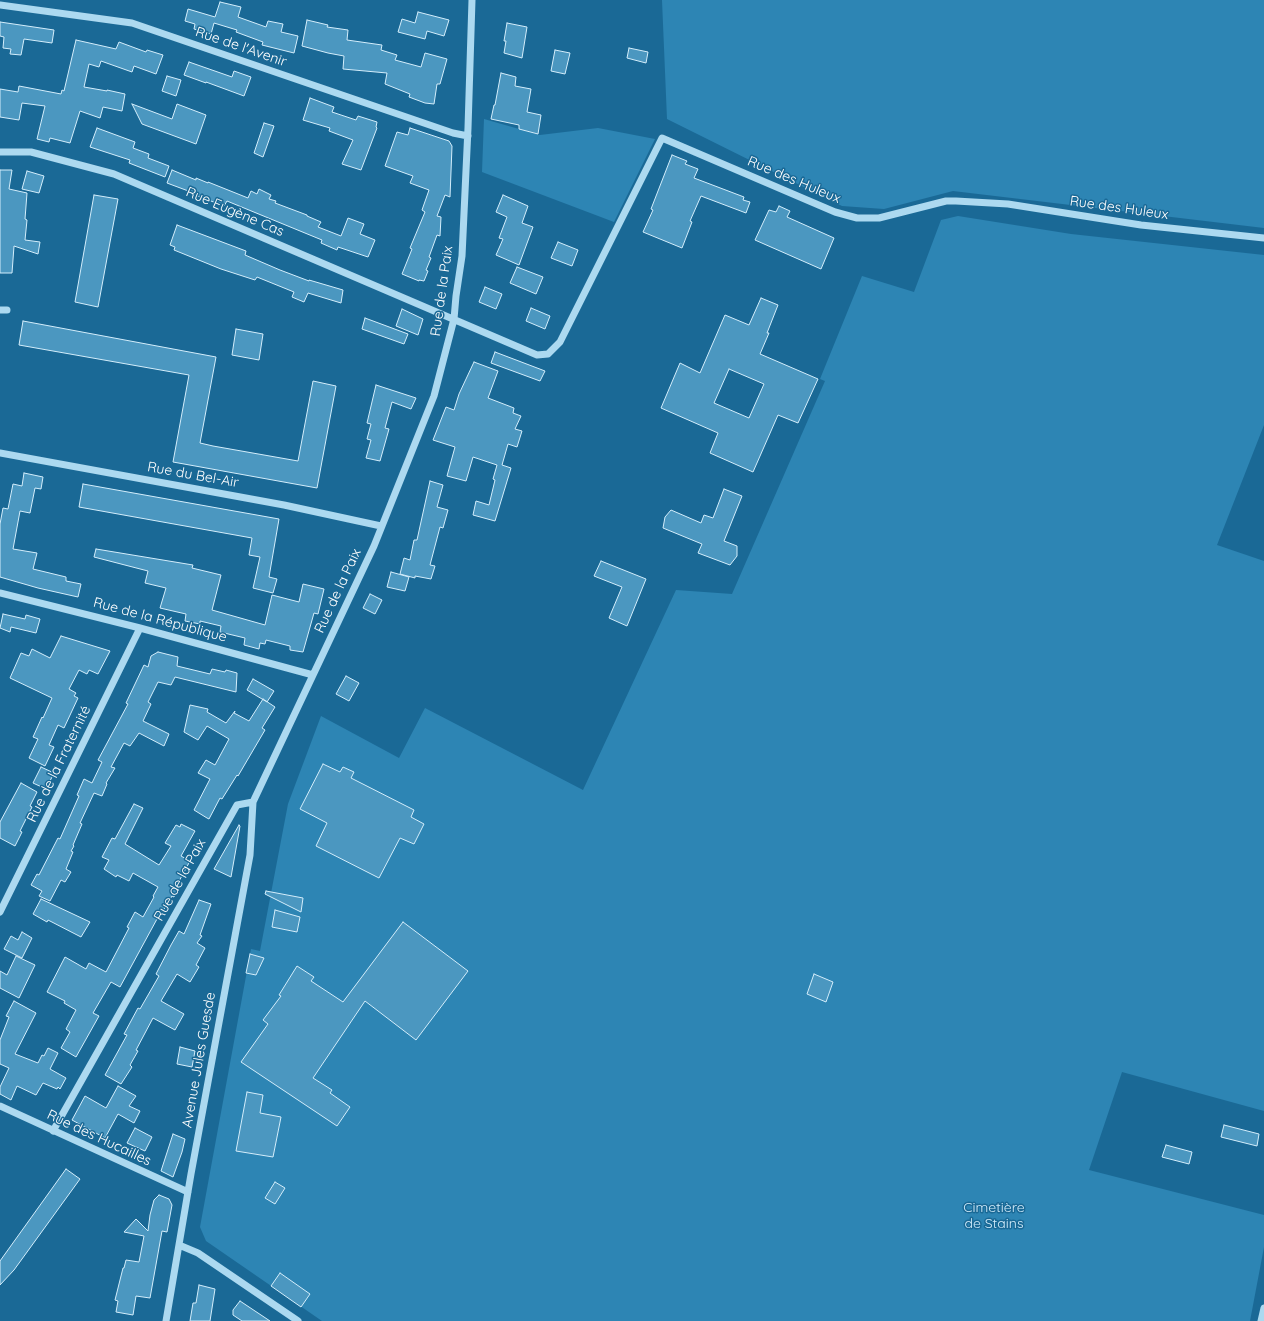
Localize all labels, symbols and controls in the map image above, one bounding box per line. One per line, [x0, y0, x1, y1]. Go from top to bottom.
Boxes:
street label: Rue de l'Avenir [193, 24, 289, 70]
street label: Rue des Huleux [745, 153, 843, 207]
street label: Rue Eugène Cas [183, 184, 287, 240]
street label: Rue des Huleux [1069, 193, 1169, 223]
street label: Rue de la Paix [427, 245, 457, 337]
street label: Rue du Bel-Air [146, 459, 240, 491]
street label: Rue de la Paix [311, 546, 365, 636]
street label: Rue de la République [91, 594, 229, 646]
street label: Rue de la Fraternité [23, 703, 95, 825]
street label: Rue de la Paix [151, 836, 209, 924]
street label: Avenue Jules Guesde [179, 991, 219, 1129]
street label: Rue des Hucailles [44, 1106, 154, 1170]
park label: Cimetière de Stains [963, 1200, 1025, 1232]

